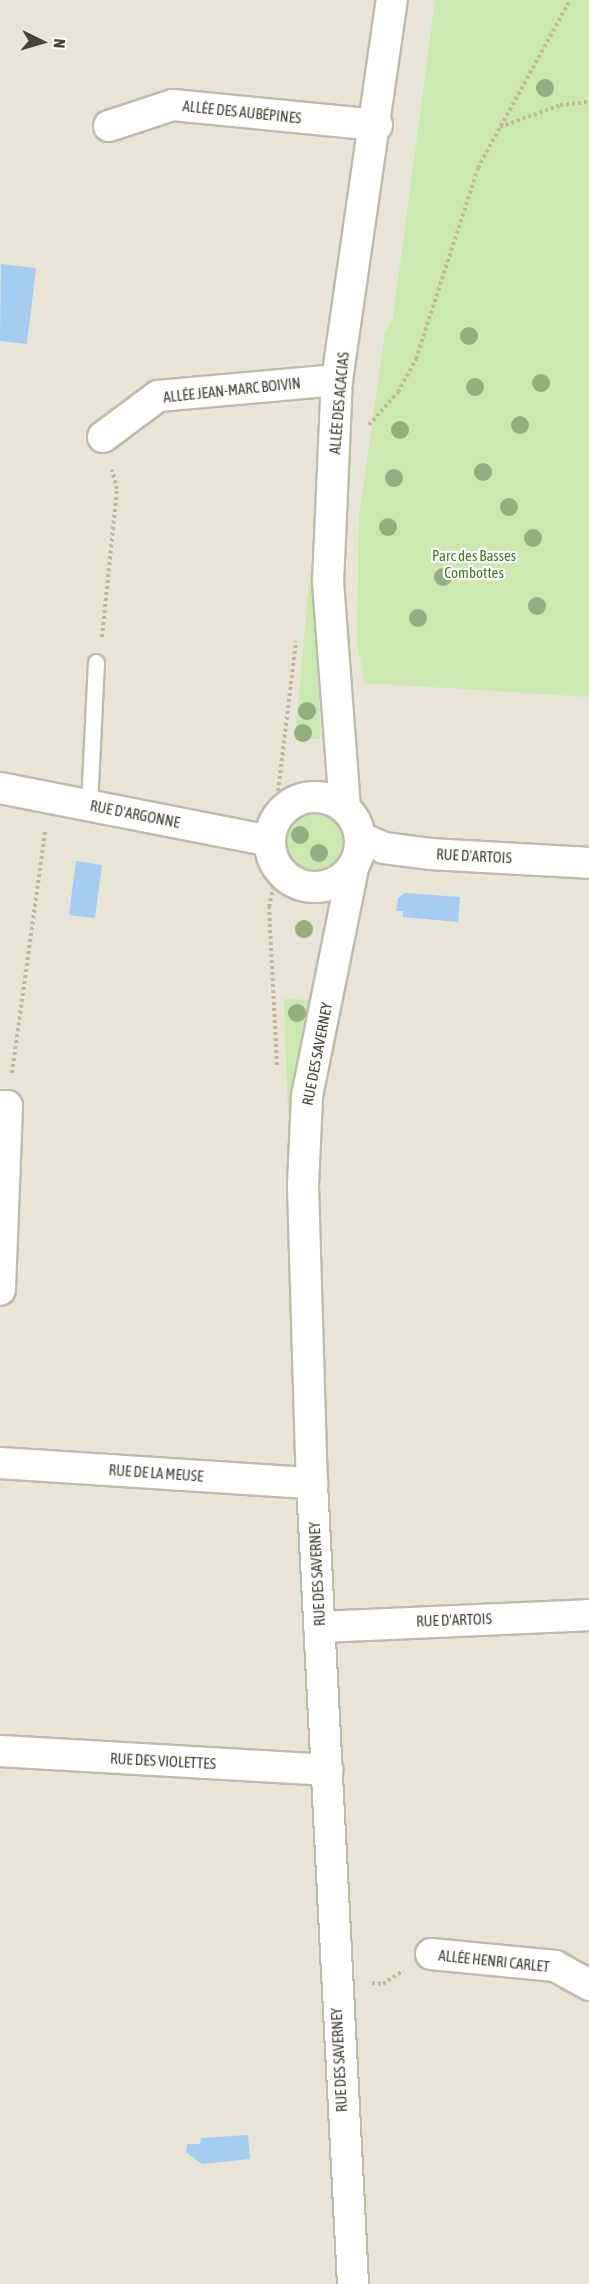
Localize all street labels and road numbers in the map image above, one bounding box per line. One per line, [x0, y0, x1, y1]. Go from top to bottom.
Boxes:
street label: ALLÉE DES AUBÉPINES [182, 97, 302, 127]
street label: ALLÉE DES ACACIAS [326, 351, 352, 455]
street label: ALLÉE JEAN-MARC BOIVIN [162, 374, 302, 406]
street label: RUE D'ARGONNE [89, 796, 181, 832]
street label: RUE D'ARTOIS [436, 845, 512, 867]
street label: RUE DES SAVERNEY [298, 1001, 336, 1107]
street label: RUE DE LA MEUSE [108, 1461, 204, 1485]
street label: RUE DES SAVERNEY [305, 1521, 329, 1627]
street label: RUE D'ARTOIS [416, 1610, 492, 1630]
street label: RUE DES VIOLETTES [110, 1749, 216, 1773]
street label: ALLÉE HENRI CARLET [438, 1946, 550, 1976]
street label: RUE DES SAVERNEY [327, 2007, 351, 2113]

